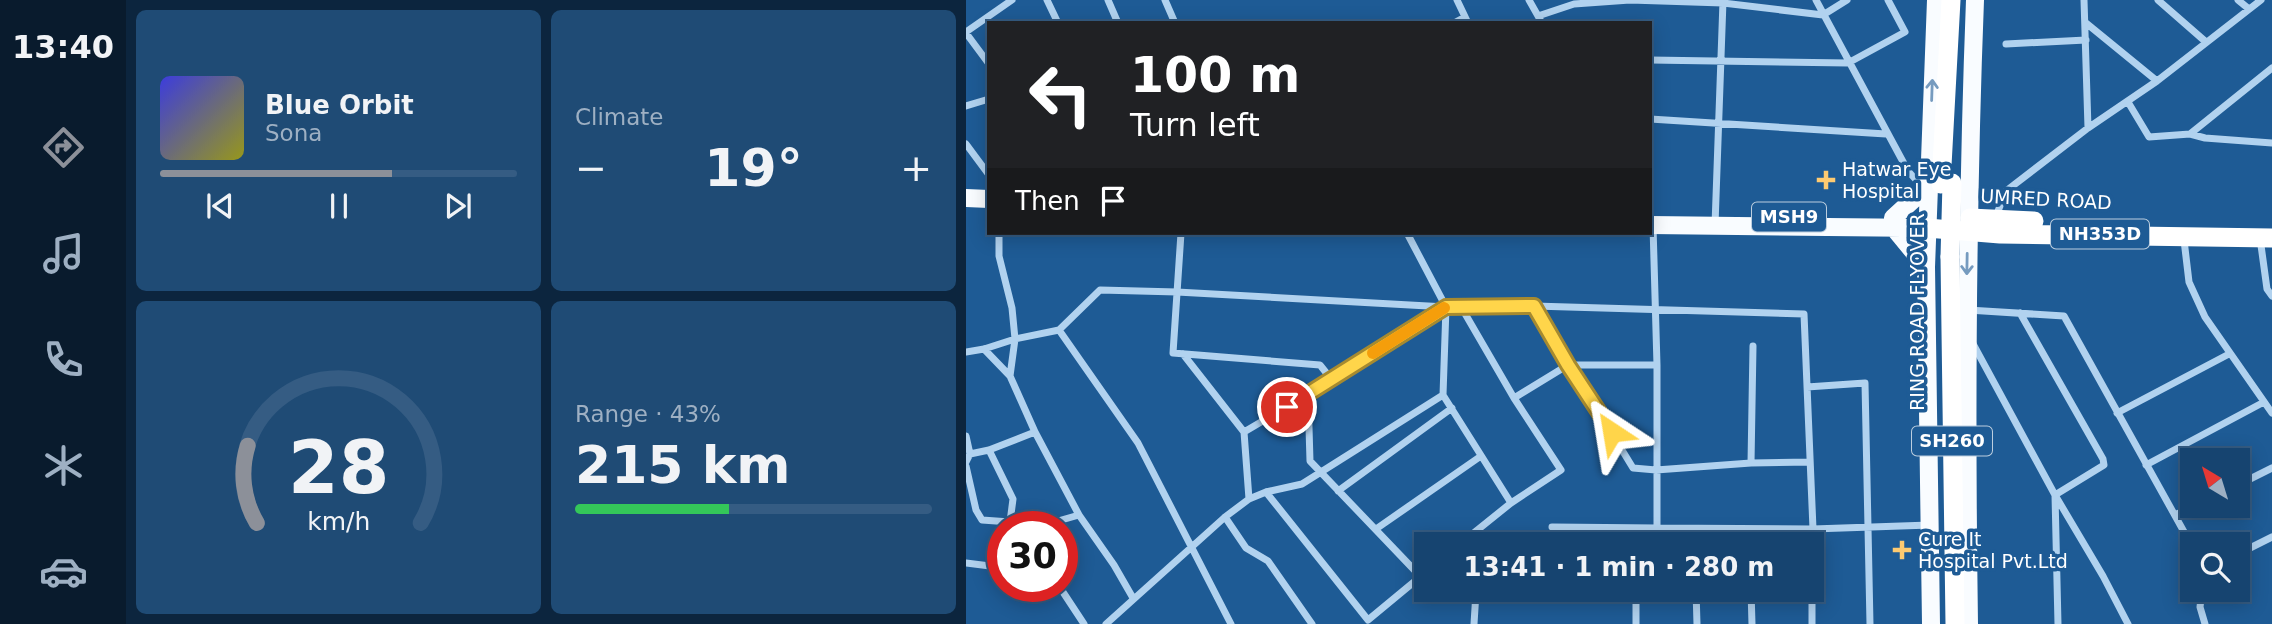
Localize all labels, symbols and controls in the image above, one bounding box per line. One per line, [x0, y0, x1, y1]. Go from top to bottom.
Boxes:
text: 13:40 [12, 28, 114, 66]
text: 100 m [1130, 47, 1300, 104]
icon: left [1015, 49, 1106, 140]
one-way arrow [1926, 79, 1939, 102]
text: Blue Orbit [265, 90, 414, 120]
text: Climate [575, 104, 664, 130]
text: Turn left [1130, 106, 1260, 144]
text: Sona [265, 120, 322, 146]
icon: directions [39, 123, 88, 172]
text: 19° [704, 138, 803, 198]
text: − [575, 146, 607, 190]
text: + [900, 146, 932, 190]
place label: Hatwar Eye Hospital [1842, 158, 1951, 202]
marker: Hatwar Eye Hospital [1816, 170, 1836, 190]
icon: arrive [1094, 182, 1132, 220]
street label: UMRED ROAD [1980, 185, 2112, 213]
text: Then [1015, 186, 1080, 216]
icon: previous [201, 187, 239, 225]
icon: pause [320, 187, 358, 225]
icon: next [439, 187, 477, 225]
road number: MSH9 [1752, 202, 1826, 232]
street label: RING ROAD FLYOVER [1906, 213, 1928, 411]
road number: NH353D [2051, 220, 2149, 248]
icon: music [39, 229, 88, 278]
one-way arrow [1960, 252, 1974, 275]
icon: phone [39, 335, 88, 384]
pin [1257, 377, 1317, 437]
icon: arrive [1268, 388, 1306, 426]
position arrow [1575, 395, 1649, 469]
text: Range · 43% [575, 401, 721, 427]
text: 28 [288, 426, 389, 511]
road number: SH260 [1912, 426, 1992, 456]
text: 215 km [575, 435, 790, 495]
icon: climate [39, 441, 88, 490]
north arrow [2180, 448, 2250, 518]
map controls [2180, 448, 2250, 602]
text: km/h [307, 507, 370, 536]
speed limit sign: 30 [987, 511, 1078, 602]
place label: Cure It Hospital Pvt.Ltd [1918, 528, 2068, 572]
button: search [2180, 532, 2250, 602]
marker: Cure It Hospital Pvt.Ltd [1892, 540, 1912, 560]
icon: car [39, 547, 88, 596]
text: 13:41 · 1 min · 280 m [1464, 552, 1774, 582]

